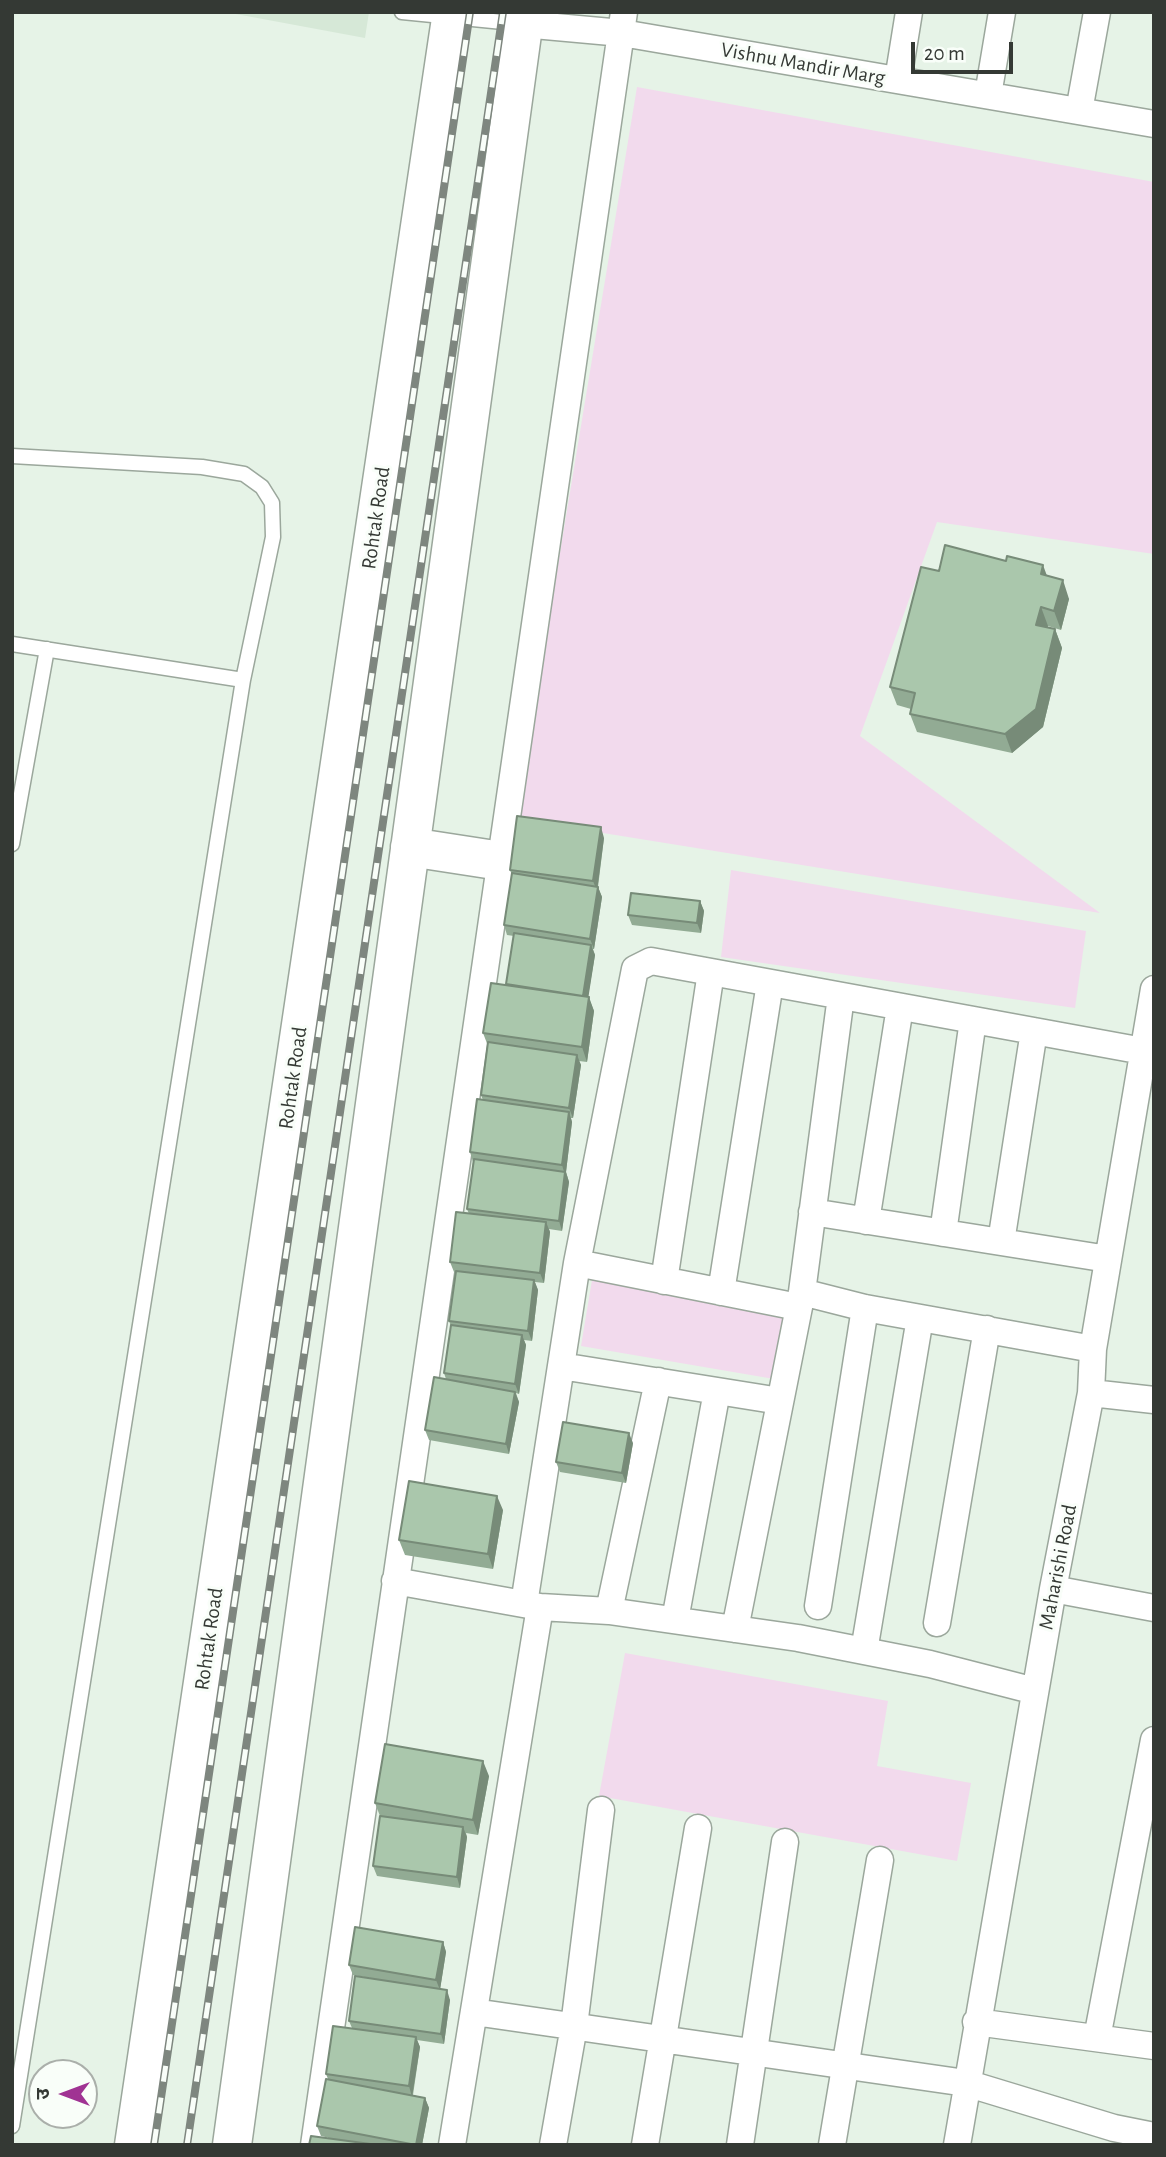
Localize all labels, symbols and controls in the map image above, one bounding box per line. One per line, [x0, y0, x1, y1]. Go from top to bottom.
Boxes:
scale bar [914, 28, 1016, 72]
street label: Vishnu Mandir Marg [719, 37, 887, 91]
text: 20 m [924, 43, 965, 64]
street label: Rohtak Road [356, 465, 396, 571]
street label: Rohtak Road [273, 1025, 313, 1131]
street label: Maharishi Road [1033, 1502, 1083, 1632]
street label: Rohtak Road [189, 1586, 229, 1692]
north arrow [28, 2059, 98, 2129]
text: उ [34, 2088, 53, 2100]

